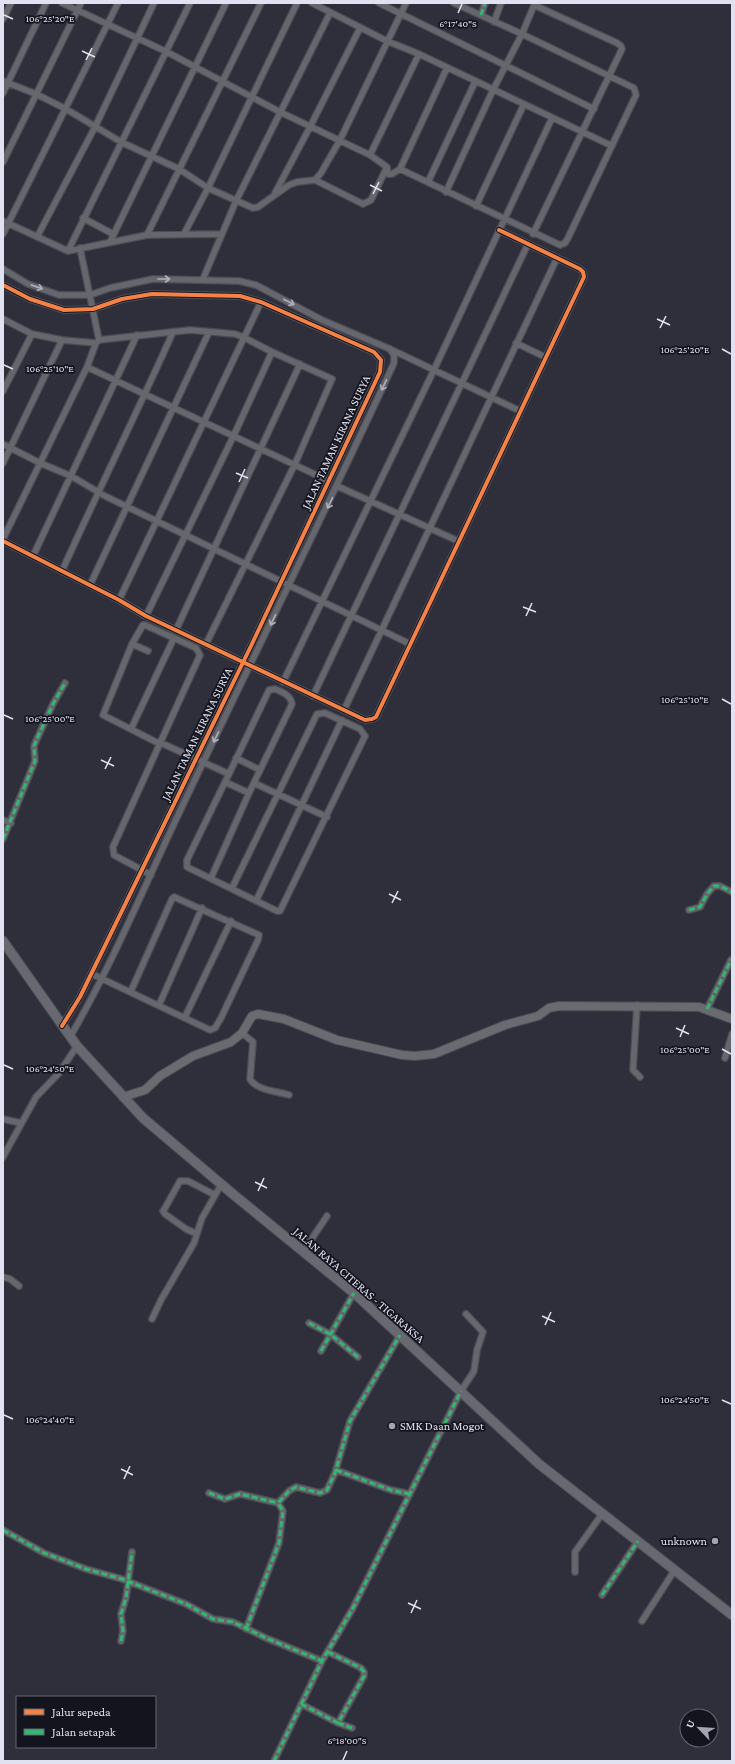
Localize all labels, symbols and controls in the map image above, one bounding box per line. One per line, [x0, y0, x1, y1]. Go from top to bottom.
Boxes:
text: 106°25'20"E [26, 13, 75, 24]
text: 6°17'40"S [439, 18, 477, 29]
one-way arrow [157, 275, 170, 283]
one-way arrow [31, 284, 43, 292]
one-way arrow [283, 299, 295, 306]
text: 106°25'20"E [661, 344, 710, 355]
text: 106°25'10"E [26, 363, 74, 374]
street label: JALAN TAMAN KIRANA SURYA [298, 373, 373, 512]
one-way arrow [380, 378, 387, 390]
one-way arrow [326, 496, 333, 508]
one-way arrow [269, 613, 276, 625]
street label: JALAN TAMAN KIRANA SURYA [158, 665, 235, 804]
text: 106°25'10"E [661, 694, 709, 705]
text: 106°25'00"E [25, 713, 75, 724]
one-way arrow [212, 730, 219, 742]
text: 106°25'00"E [660, 1044, 710, 1055]
text: 106°24'50"E [26, 1063, 75, 1074]
street label: JALAN RAYA CITERAS - TIGARAKSA [290, 1224, 428, 1346]
text: 106°24'50"E [661, 1394, 710, 1405]
text: 106°24'40"E [26, 1414, 75, 1425]
place label: SMK Daan Mogot [400, 1419, 485, 1433]
marker: SMK Daan Mogot [387, 1421, 397, 1431]
place label: unknown [661, 1534, 708, 1548]
marker: unknown [710, 1536, 720, 1546]
legend [16, 1696, 156, 1748]
text: Jalur sepeda [51, 1705, 111, 1719]
north arrow [679, 1708, 719, 1748]
text: U [683, 1717, 697, 1730]
text: Jalan setapak [51, 1725, 116, 1739]
text: 6°18'00"S [328, 1735, 367, 1746]

